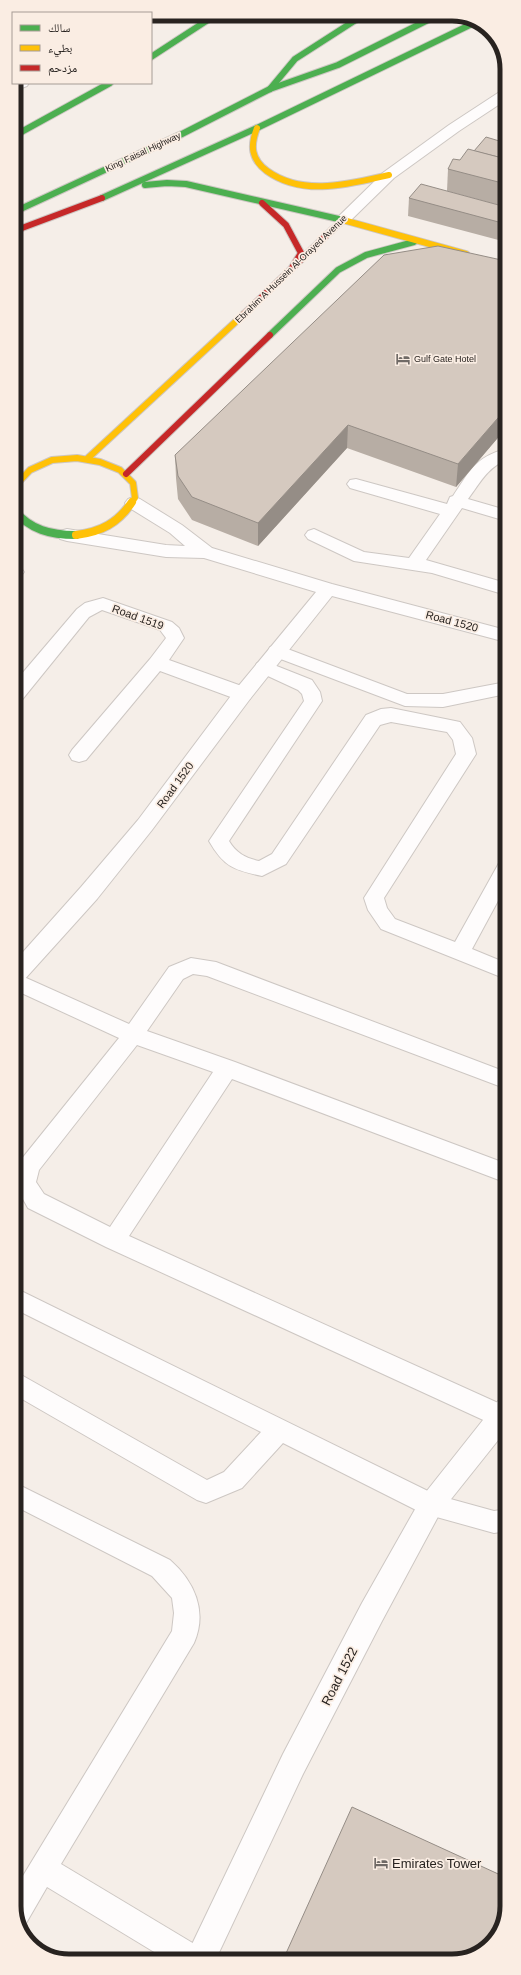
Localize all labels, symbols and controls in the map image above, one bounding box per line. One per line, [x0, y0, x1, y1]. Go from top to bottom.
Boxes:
legend [12, 12, 152, 84]
text: سالك [48, 21, 70, 35]
text: بطيء [48, 41, 72, 58]
text: مزدحم [48, 61, 77, 76]
street label: King Faisal Highway [104, 130, 183, 174]
street label: Ebrahim A Hussein Al-Orayed Avenue [233, 213, 349, 325]
hotel icon: Gulf Gate Hotel [395, 351, 411, 367]
place label: Gulf Gate Hotel [414, 354, 476, 364]
street label: Road 1519 [111, 602, 165, 632]
street label: Road 1520 [424, 608, 480, 634]
street label: Road 1520 [154, 760, 196, 810]
street label: Road 1522 [318, 1644, 361, 1708]
hotel icon: Emirates Tower [373, 1855, 389, 1871]
place label: Emirates Tower [392, 1856, 482, 1871]

